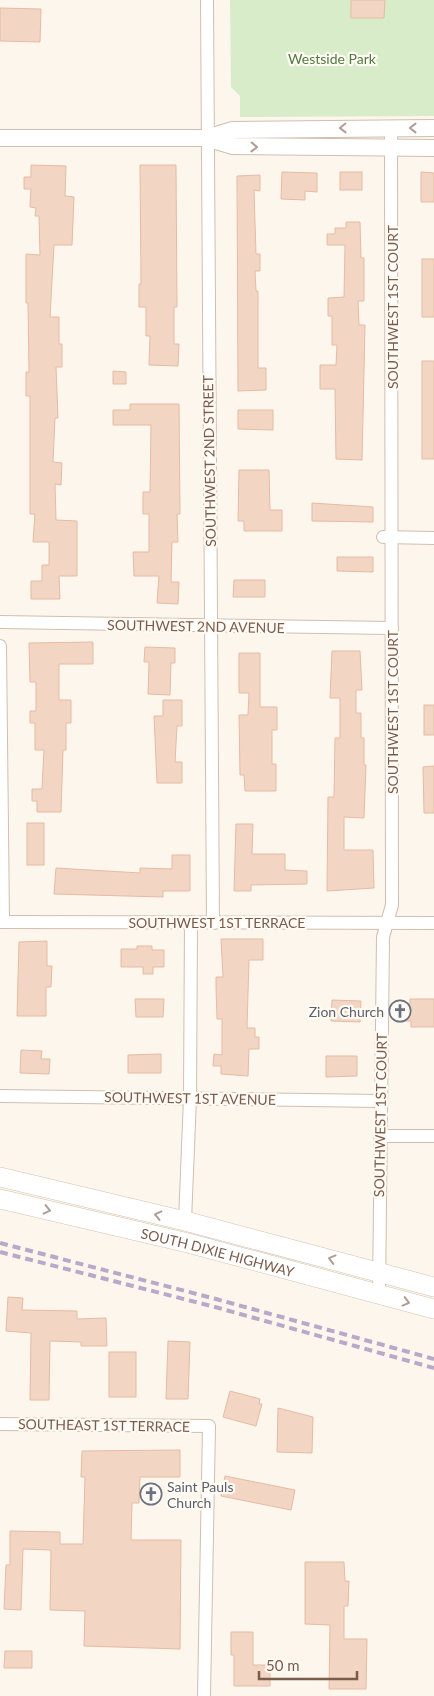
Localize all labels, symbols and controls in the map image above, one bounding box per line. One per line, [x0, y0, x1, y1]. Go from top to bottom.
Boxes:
park label: Westside Park [288, 50, 377, 67]
one-way arrow [338, 123, 346, 133]
one-way arrow [408, 123, 416, 133]
one-way arrow [250, 142, 258, 152]
street label: SOUTHWEST 1ST COURT [384, 224, 401, 389]
street label: SOUTHWEST 2ND STREET [199, 374, 219, 547]
street label: SOUTHWEST 2ND AVENUE [107, 616, 285, 636]
street label: SOUTHWEST 1ST COURT [384, 629, 401, 794]
street label: SOUTHWEST 1ST TERRACE [129, 914, 305, 931]
church icon: Zion Church [388, 999, 412, 1023]
place label: Zion Church [309, 1003, 384, 1020]
street label: SOUTHWEST 1ST COURT [370, 1032, 390, 1197]
street label: SOUTHWEST 1ST AVENUE [104, 1088, 276, 1108]
one-way arrow [43, 1204, 52, 1215]
one-way arrow [153, 1210, 162, 1221]
street label: SOUTH DIXIE HIGHWAY [139, 1224, 296, 1280]
one-way arrow [329, 1255, 337, 1265]
one-way arrow [402, 1296, 410, 1306]
street label: SOUTHEAST 1ST TERRACE [18, 1415, 190, 1435]
place label: Saint Pauls Church [167, 1478, 233, 1511]
church icon: Saint Pauls Church [139, 1482, 163, 1506]
scale bar [259, 1648, 356, 1680]
text: 50 m [266, 1656, 300, 1674]

